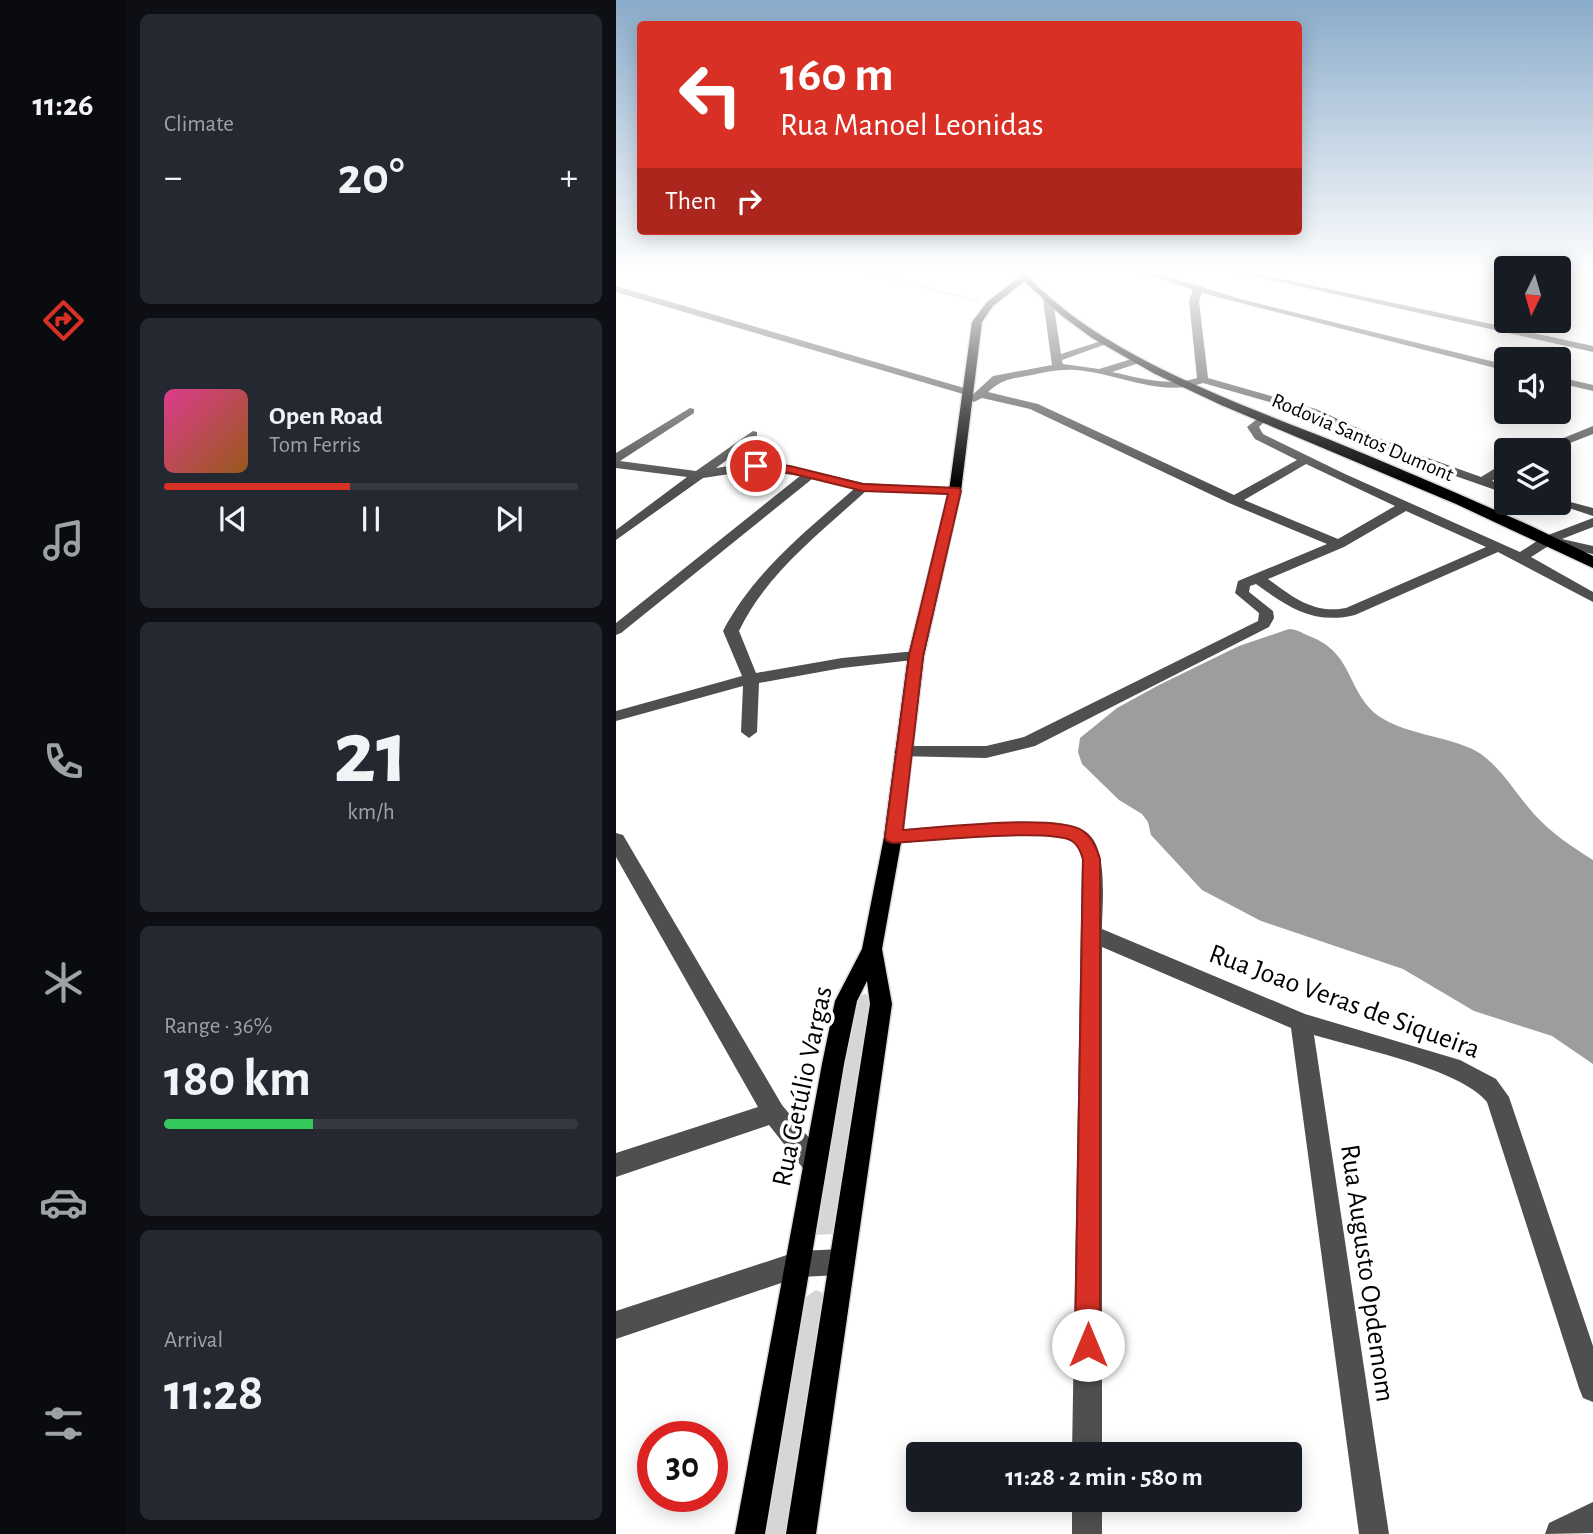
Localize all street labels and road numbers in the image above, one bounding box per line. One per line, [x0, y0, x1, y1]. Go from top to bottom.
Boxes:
street label: Rodovia Santos Dumont [1269, 390, 1457, 485]
street label: Rua Joao Veras de Siqueira [1205, 940, 1484, 1064]
street label: Rua Getúlio Vargas [768, 984, 838, 1189]
street label: Rua Augusto Opdemom [1335, 1143, 1399, 1404]

